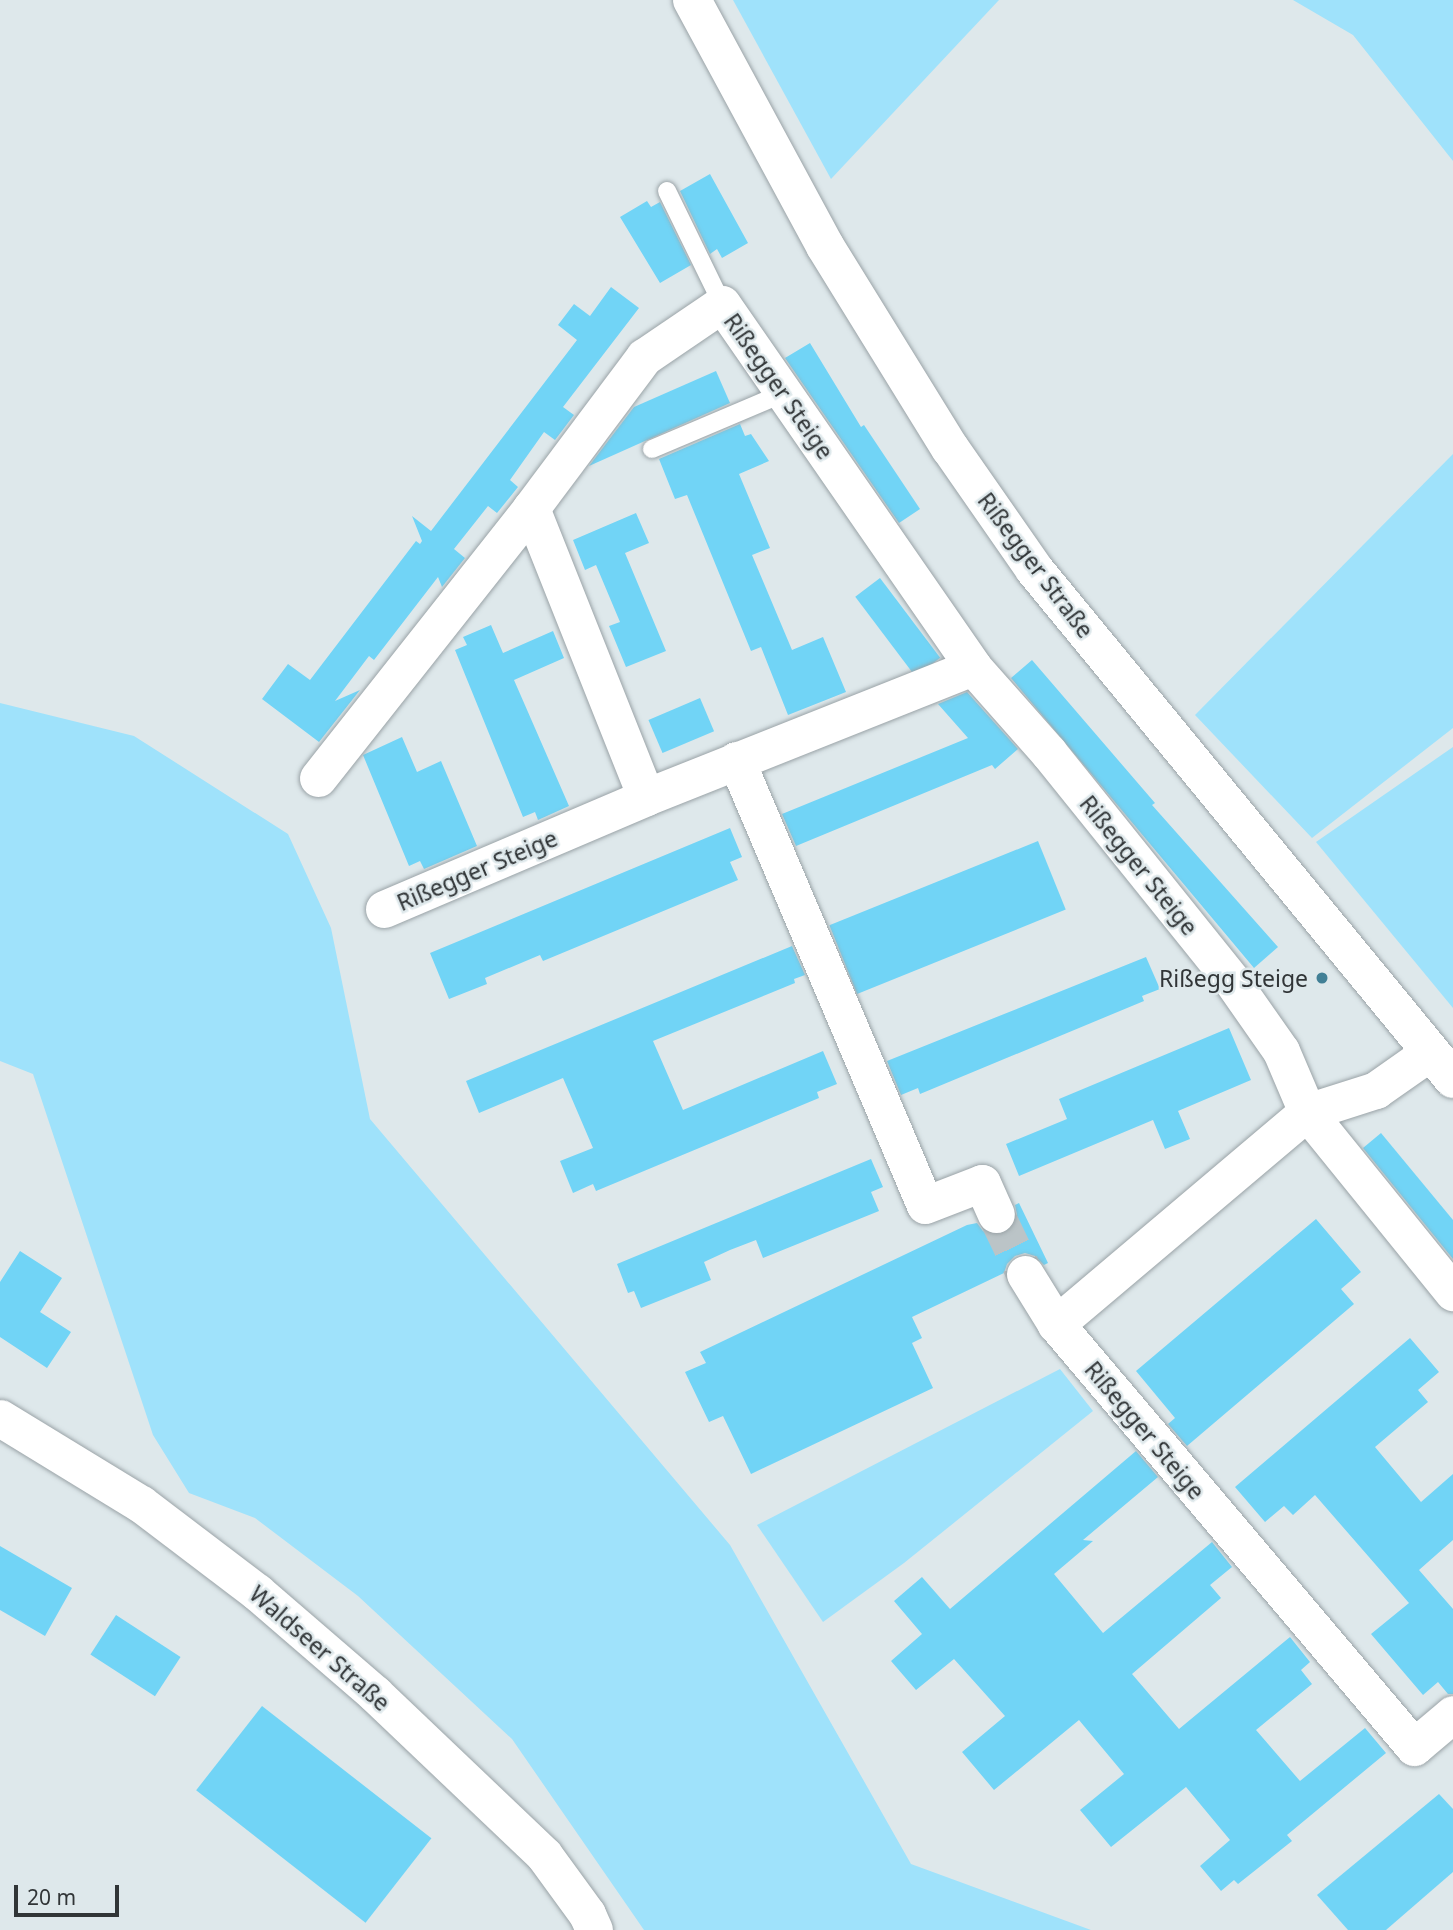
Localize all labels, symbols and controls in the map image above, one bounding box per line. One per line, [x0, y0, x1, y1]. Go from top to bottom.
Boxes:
street label: Rißegger Steige [719, 308, 839, 464]
street label: Rißegger Straße [972, 487, 1100, 643]
street label: Rißegger Steige [1074, 790, 1204, 940]
street label: Rißegger Steige [393, 824, 561, 916]
place label: Rißegg Steige [1159, 964, 1308, 992]
marker: Rißegg Steige [1314, 970, 1330, 986]
street label: Rißegger Steige [1079, 1355, 1211, 1505]
street label: Waldseer Straße [244, 1580, 396, 1716]
scale bar [18, 1870, 122, 1914]
text: 20 m [27, 1883, 76, 1911]

